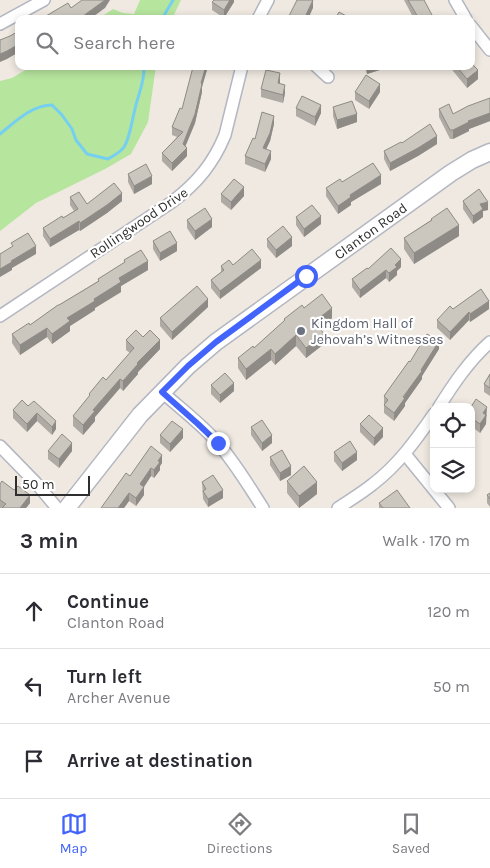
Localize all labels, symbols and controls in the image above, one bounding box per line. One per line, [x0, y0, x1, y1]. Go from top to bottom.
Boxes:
search box [15, 15, 475, 70]
icon: search [33, 29, 61, 57]
text: Search here [73, 32, 175, 54]
street label: Rollingwood Drive [87, 184, 191, 262]
street label: Clanton Road [331, 199, 410, 263]
route start [295, 265, 318, 288]
place label: Kingdom Hall of Jehovah’s Witnesses [311, 315, 444, 348]
marker: Kingdom Hall of Jehovah’s Witnesses [295, 325, 307, 337]
map controls [430, 403, 475, 493]
button: locate [430, 403, 475, 448]
route end [207, 432, 230, 455]
button: layers [430, 448, 475, 493]
scale bar [15, 473, 90, 496]
text: 50 m [22, 476, 55, 493]
text: 3 min [20, 529, 78, 553]
text: Walk · 170 m [382, 531, 470, 550]
text: Continue [67, 591, 149, 613]
icon: ahead [20, 597, 48, 625]
text: 120 m [427, 602, 470, 621]
text: Clanton Road [67, 613, 165, 632]
text: Turn left [67, 666, 142, 688]
icon: left [20, 672, 48, 700]
text: 50 m [433, 677, 470, 696]
text: Archer Avenue [67, 688, 170, 707]
icon: arrive [20, 747, 48, 775]
text: Arrive at destination [67, 750, 253, 772]
tab: Map [60, 810, 88, 857]
tab: Directions [207, 810, 273, 857]
tab: Saved [392, 810, 430, 857]

